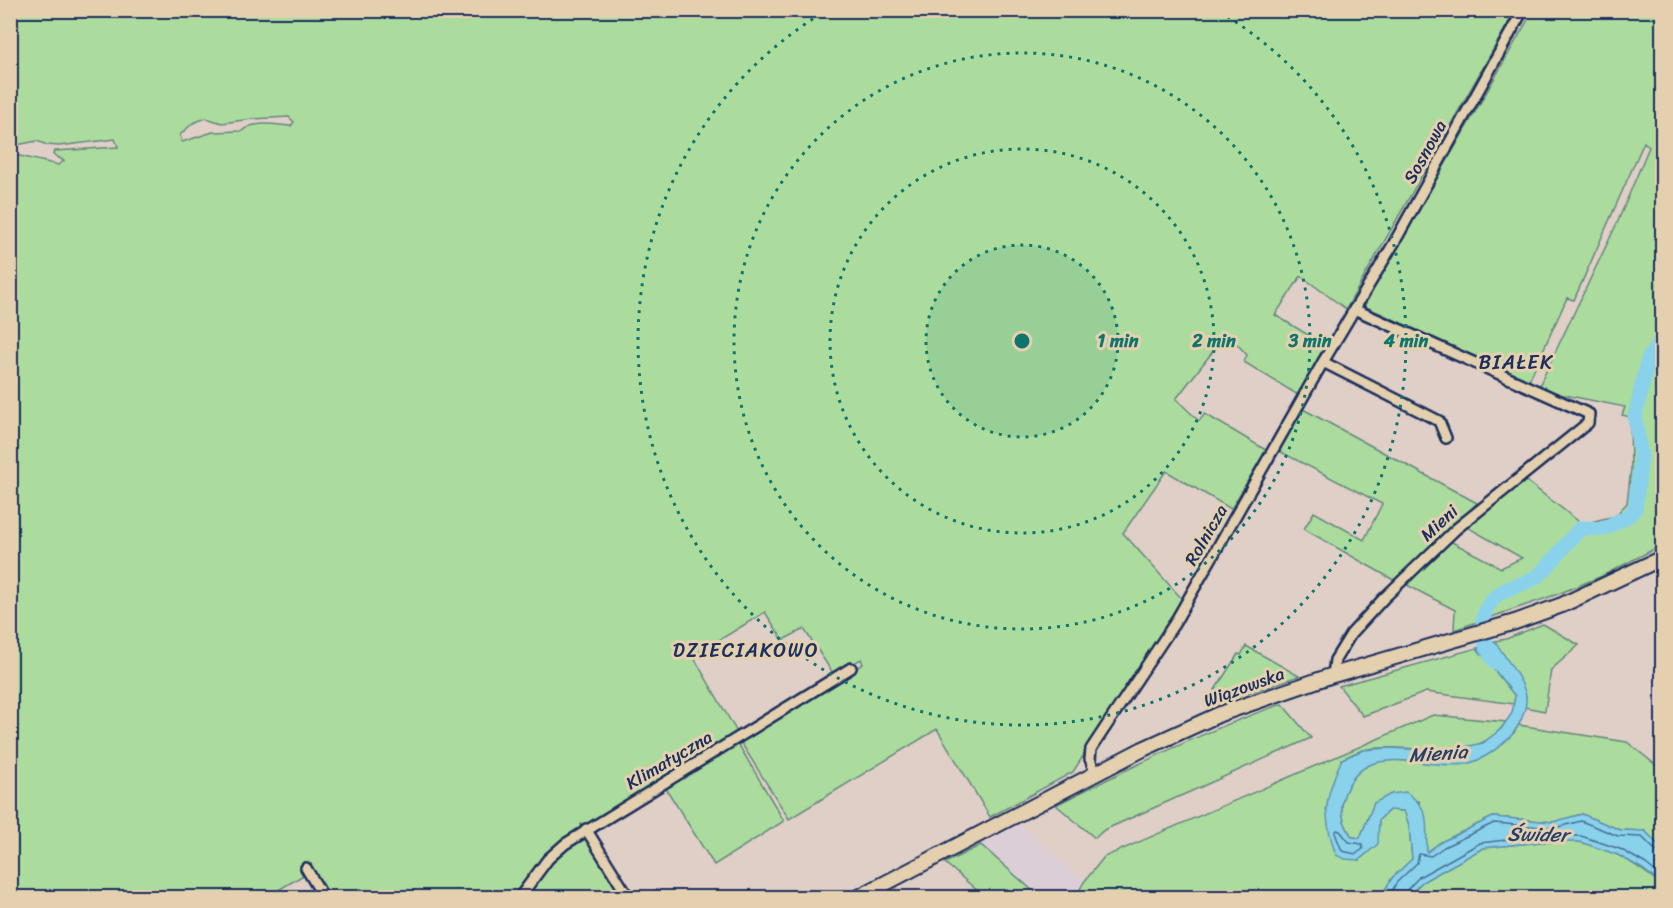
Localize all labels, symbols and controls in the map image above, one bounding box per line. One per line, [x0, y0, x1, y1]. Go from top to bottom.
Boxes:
street label: Sosnowa [1394, 114, 1456, 190]
text: 1 min [1098, 325, 1139, 357]
text: 2 min [1191, 325, 1236, 357]
text: 3 min [1287, 325, 1332, 357]
text: 4 min [1383, 325, 1429, 357]
centre of rings [1012, 331, 1032, 351]
district label: BIAŁEK [1478, 345, 1554, 380]
street label: Mieni [1412, 496, 1467, 550]
street label: Rolnicza [1176, 498, 1236, 572]
district label: DZIECIAKOWO [673, 633, 819, 668]
street label: Wiązowska [1199, 658, 1289, 716]
street label: Klimatyczna [619, 721, 719, 799]
water label: Mienia [1408, 734, 1470, 773]
water label: Świder [1507, 816, 1573, 853]

